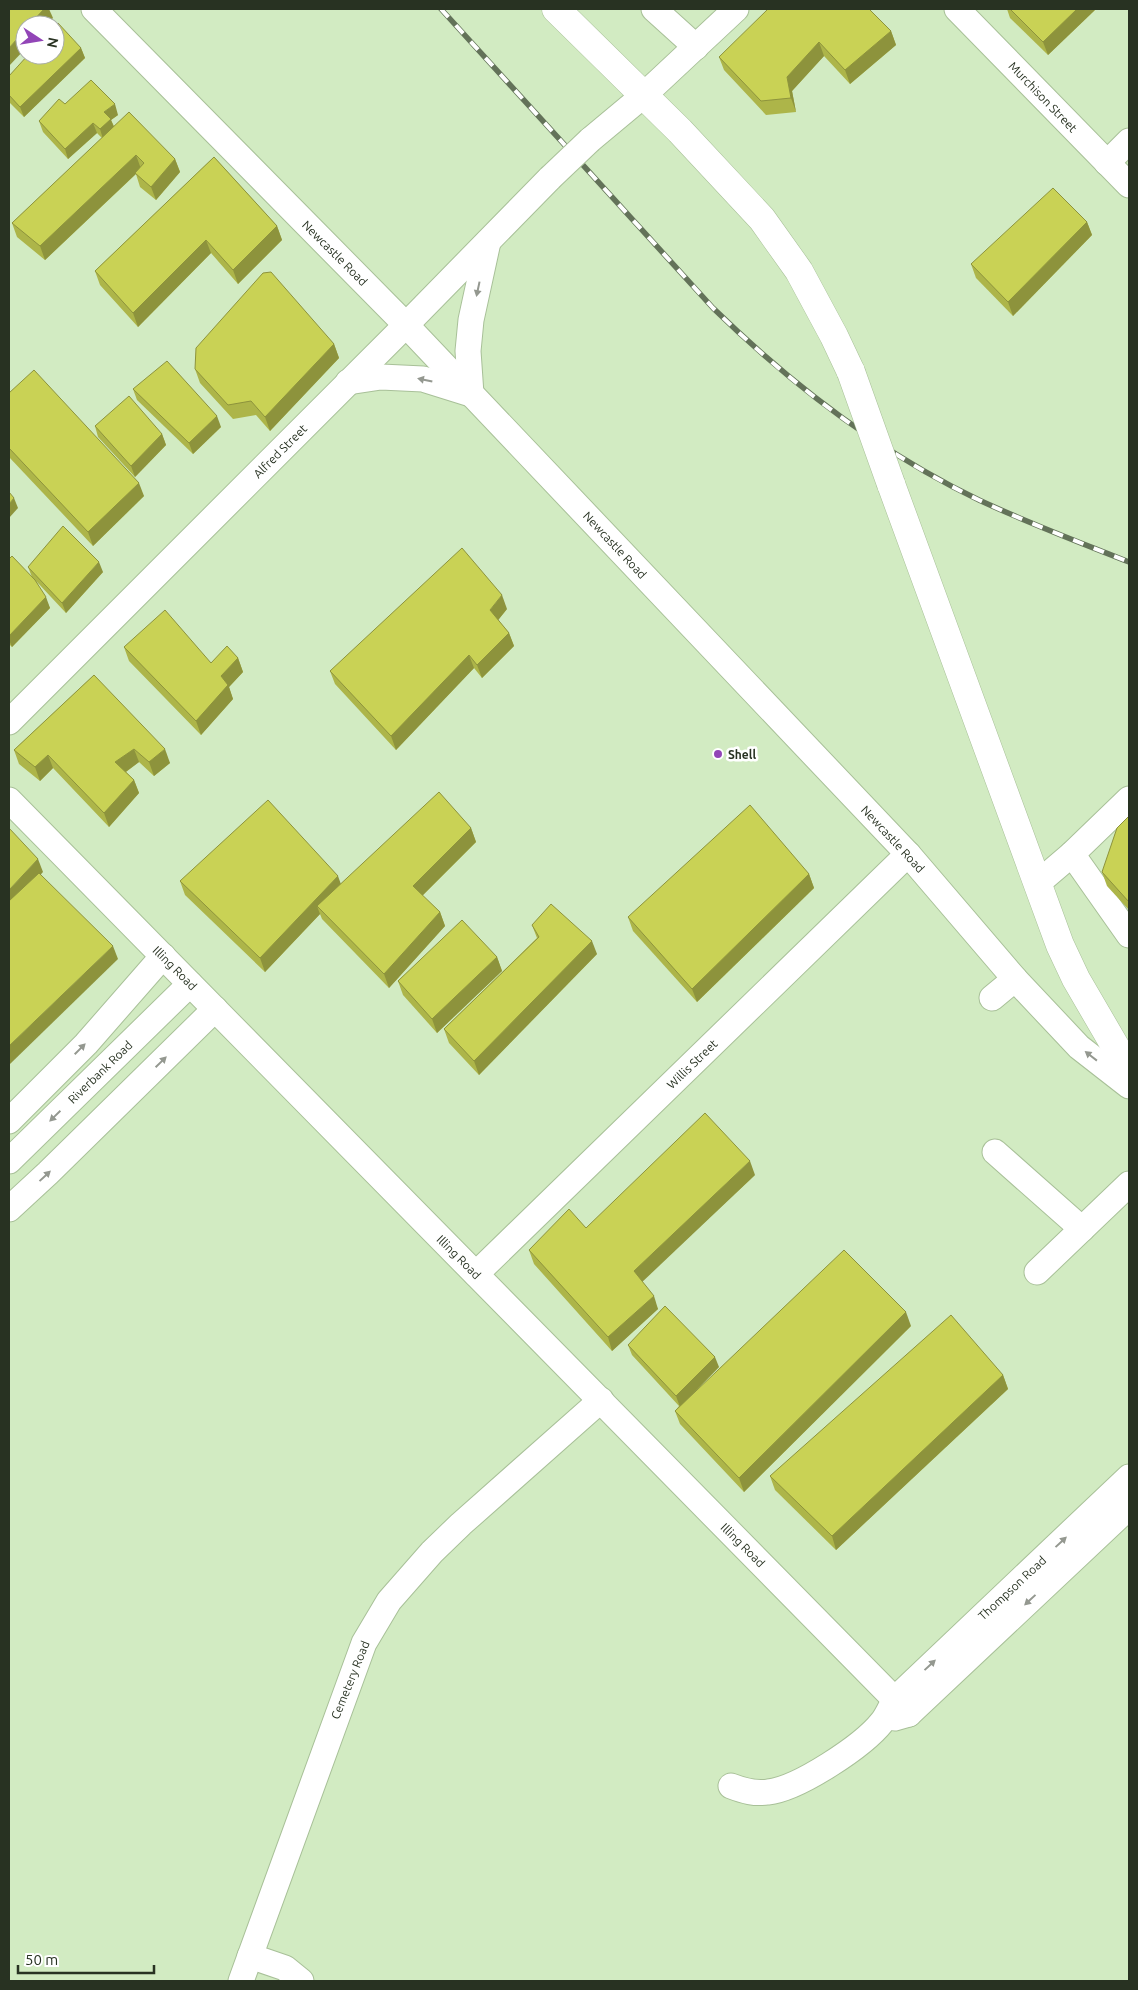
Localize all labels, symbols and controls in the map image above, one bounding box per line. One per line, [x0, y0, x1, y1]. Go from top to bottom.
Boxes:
north arrow [15, 15, 65, 65]
text: N [44, 36, 62, 49]
street label: Murchison Street [1006, 59, 1080, 135]
street label: Newcastle Road [300, 218, 370, 288]
one-way arrow [474, 282, 482, 297]
one-way arrow [417, 376, 432, 384]
street label: Alfred Street [251, 421, 310, 480]
street label: Newcastle Road [581, 509, 649, 581]
marker: Shell [712, 748, 724, 760]
place label: Shell [728, 748, 756, 761]
street label: Newcastle Road [859, 803, 927, 875]
street label: Illing Road [150, 943, 200, 993]
street label: Willis Street [664, 1037, 720, 1091]
street label: Riverbank Road [65, 1038, 135, 1106]
one-way arrow [74, 1044, 86, 1056]
one-way arrow [1084, 1051, 1098, 1061]
one-way arrow [155, 1056, 167, 1068]
one-way arrow [49, 1110, 61, 1122]
one-way arrow [38, 1170, 50, 1182]
street label: Illing Road [434, 1232, 484, 1282]
street label: Illing Road [718, 1520, 768, 1570]
one-way arrow [1055, 1536, 1067, 1548]
street label: Thompson Road [976, 1553, 1048, 1623]
one-way arrow [1024, 1594, 1036, 1606]
street label: Cemetery Road [328, 1639, 372, 1721]
one-way arrow [924, 1659, 936, 1671]
scale bar [18, 1942, 154, 1974]
text: 50 m [25, 1951, 58, 1968]

